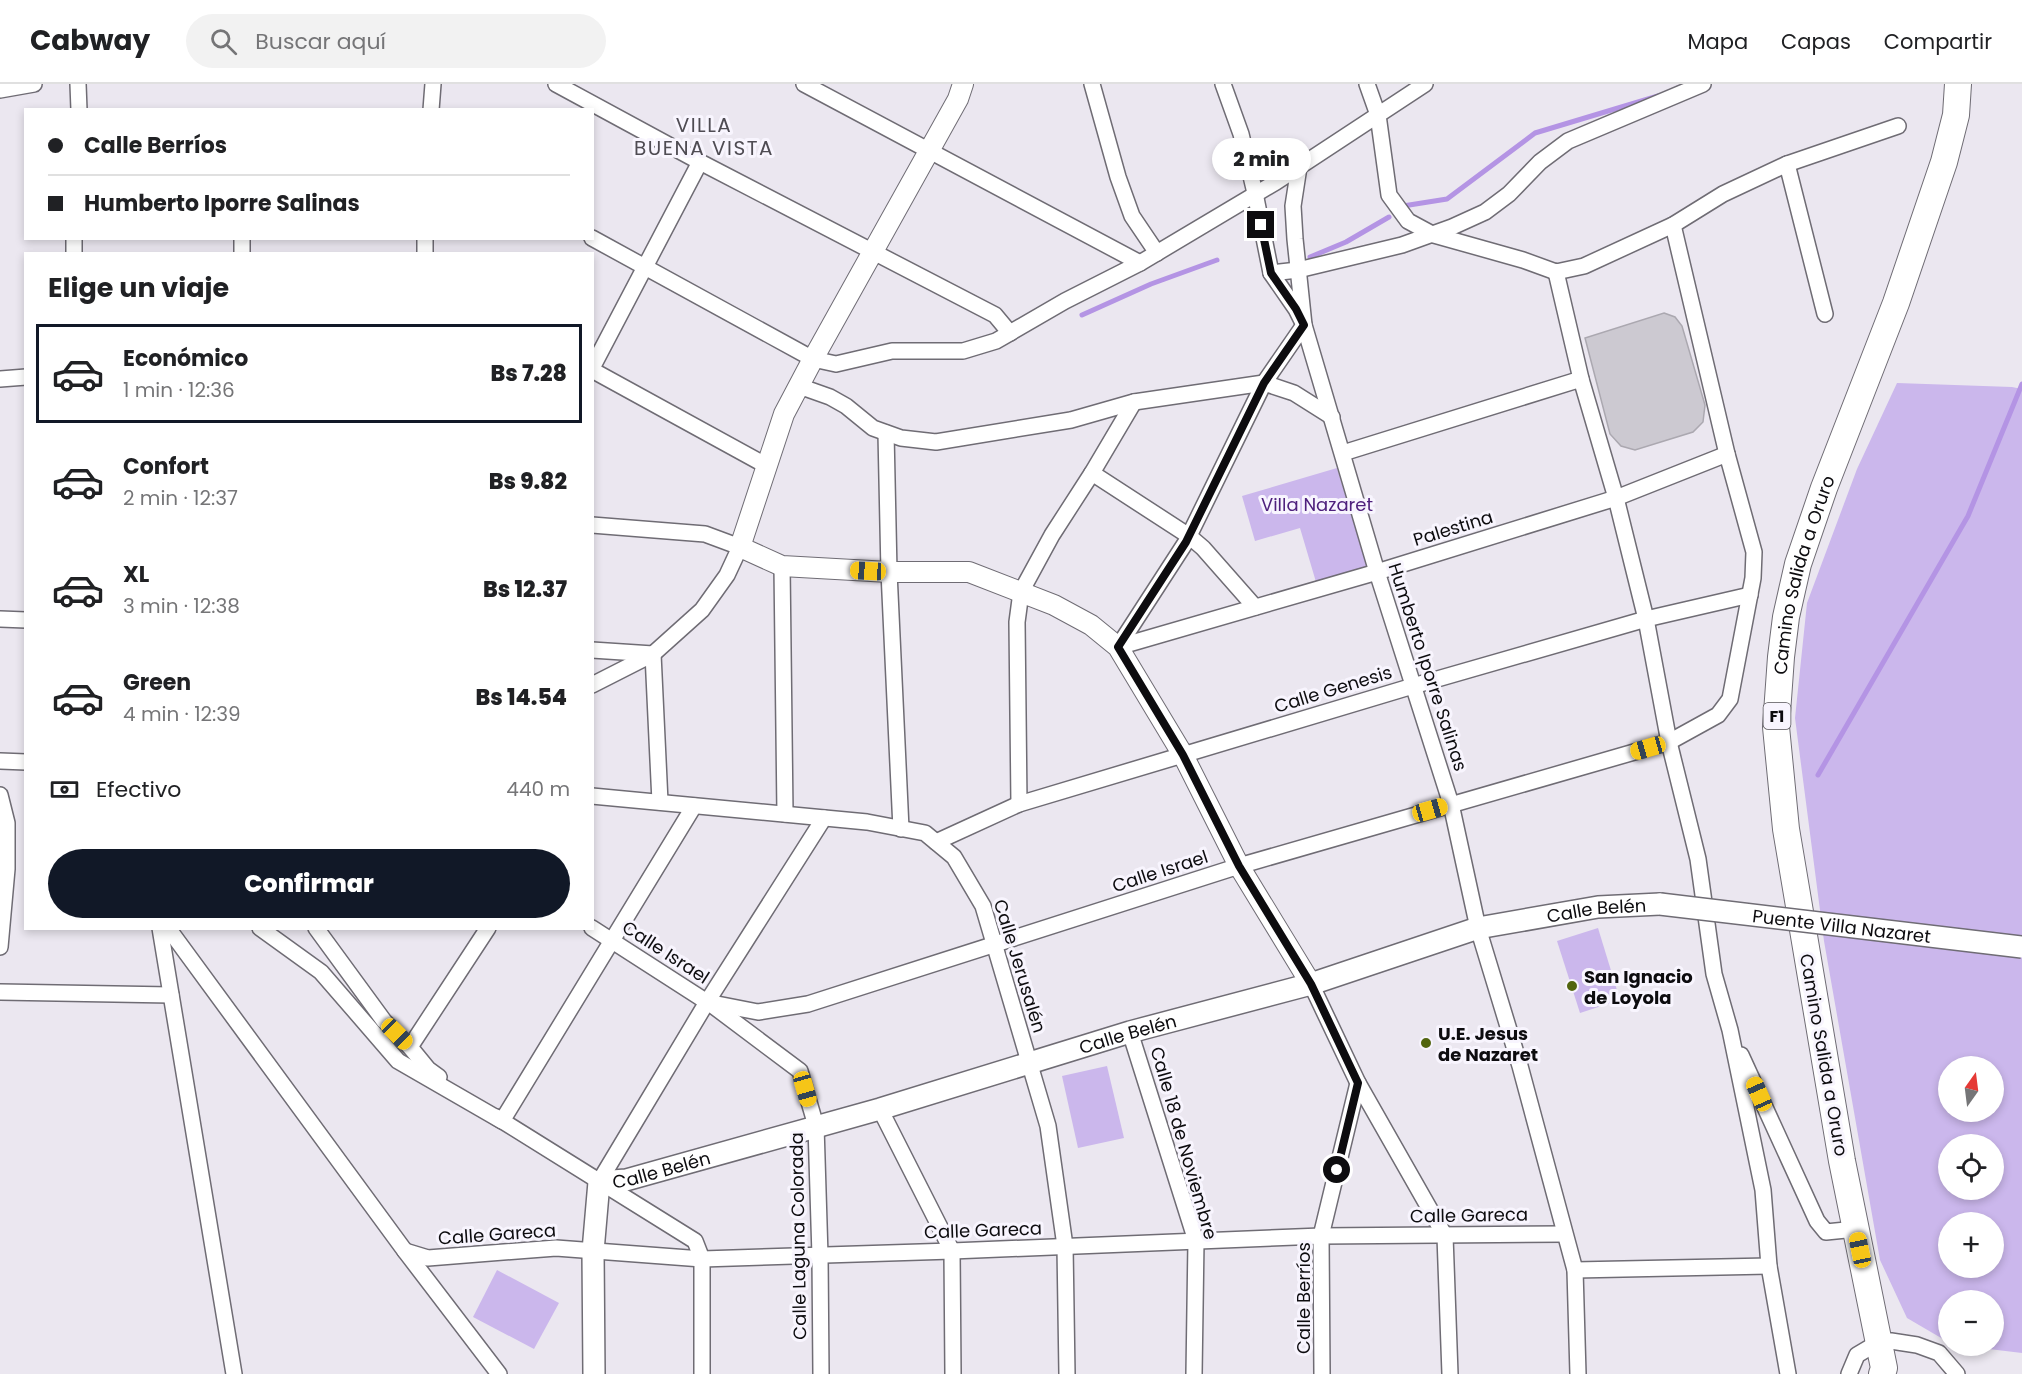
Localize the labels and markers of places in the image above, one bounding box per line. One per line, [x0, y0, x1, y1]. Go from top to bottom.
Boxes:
place label: San Ignacio de Loyola [1584, 964, 1693, 1010]
marker: San Ignacio de Loyola [1565, 979, 1579, 993]
place label: U.E. Jesus de Nazaret [1438, 1021, 1538, 1067]
marker: U.E. Jesus de Nazaret [1419, 1036, 1433, 1050]

